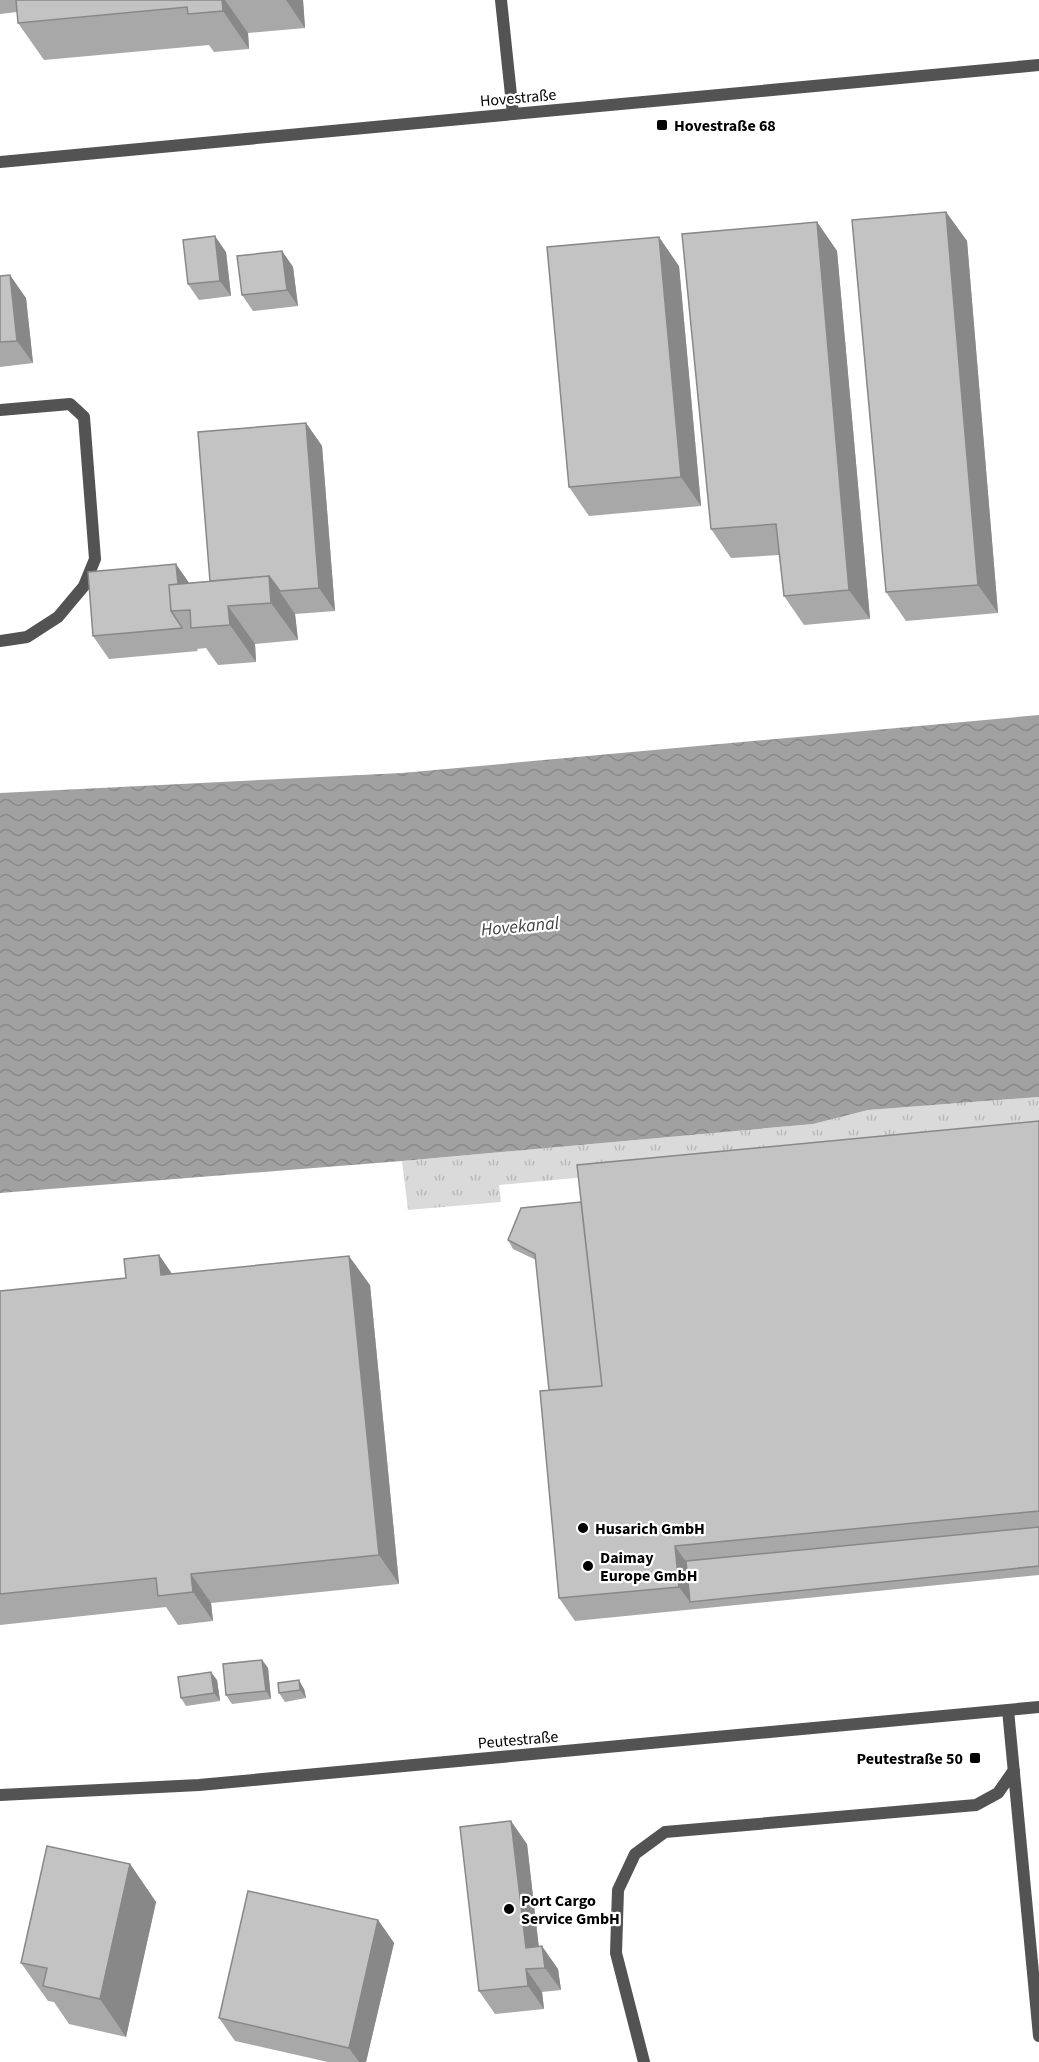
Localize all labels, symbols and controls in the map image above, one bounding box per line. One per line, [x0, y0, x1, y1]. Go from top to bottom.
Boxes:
street label: Hovestraße [479, 84, 557, 112]
place label: Hovestraße 68 [674, 115, 776, 137]
marker: Hovestraße 68 [655, 118, 669, 132]
water label: Hovekanal [480, 911, 561, 942]
place label: Husarich GmbH [595, 1518, 705, 1540]
marker: Husarich GmbH [576, 1521, 590, 1535]
place label: Daimay Europe GmbH [600, 1547, 697, 1587]
marker: Daimay Europe GmbH [581, 1559, 595, 1573]
street label: Peutestraße [477, 1726, 559, 1754]
place label: Peutestraße 50 [857, 1748, 963, 1770]
marker: Peutestraße 50 [968, 1751, 982, 1765]
place label: Port Cargo Service GmbH [521, 1890, 620, 1930]
marker: Port Cargo Service GmbH [502, 1902, 516, 1916]

